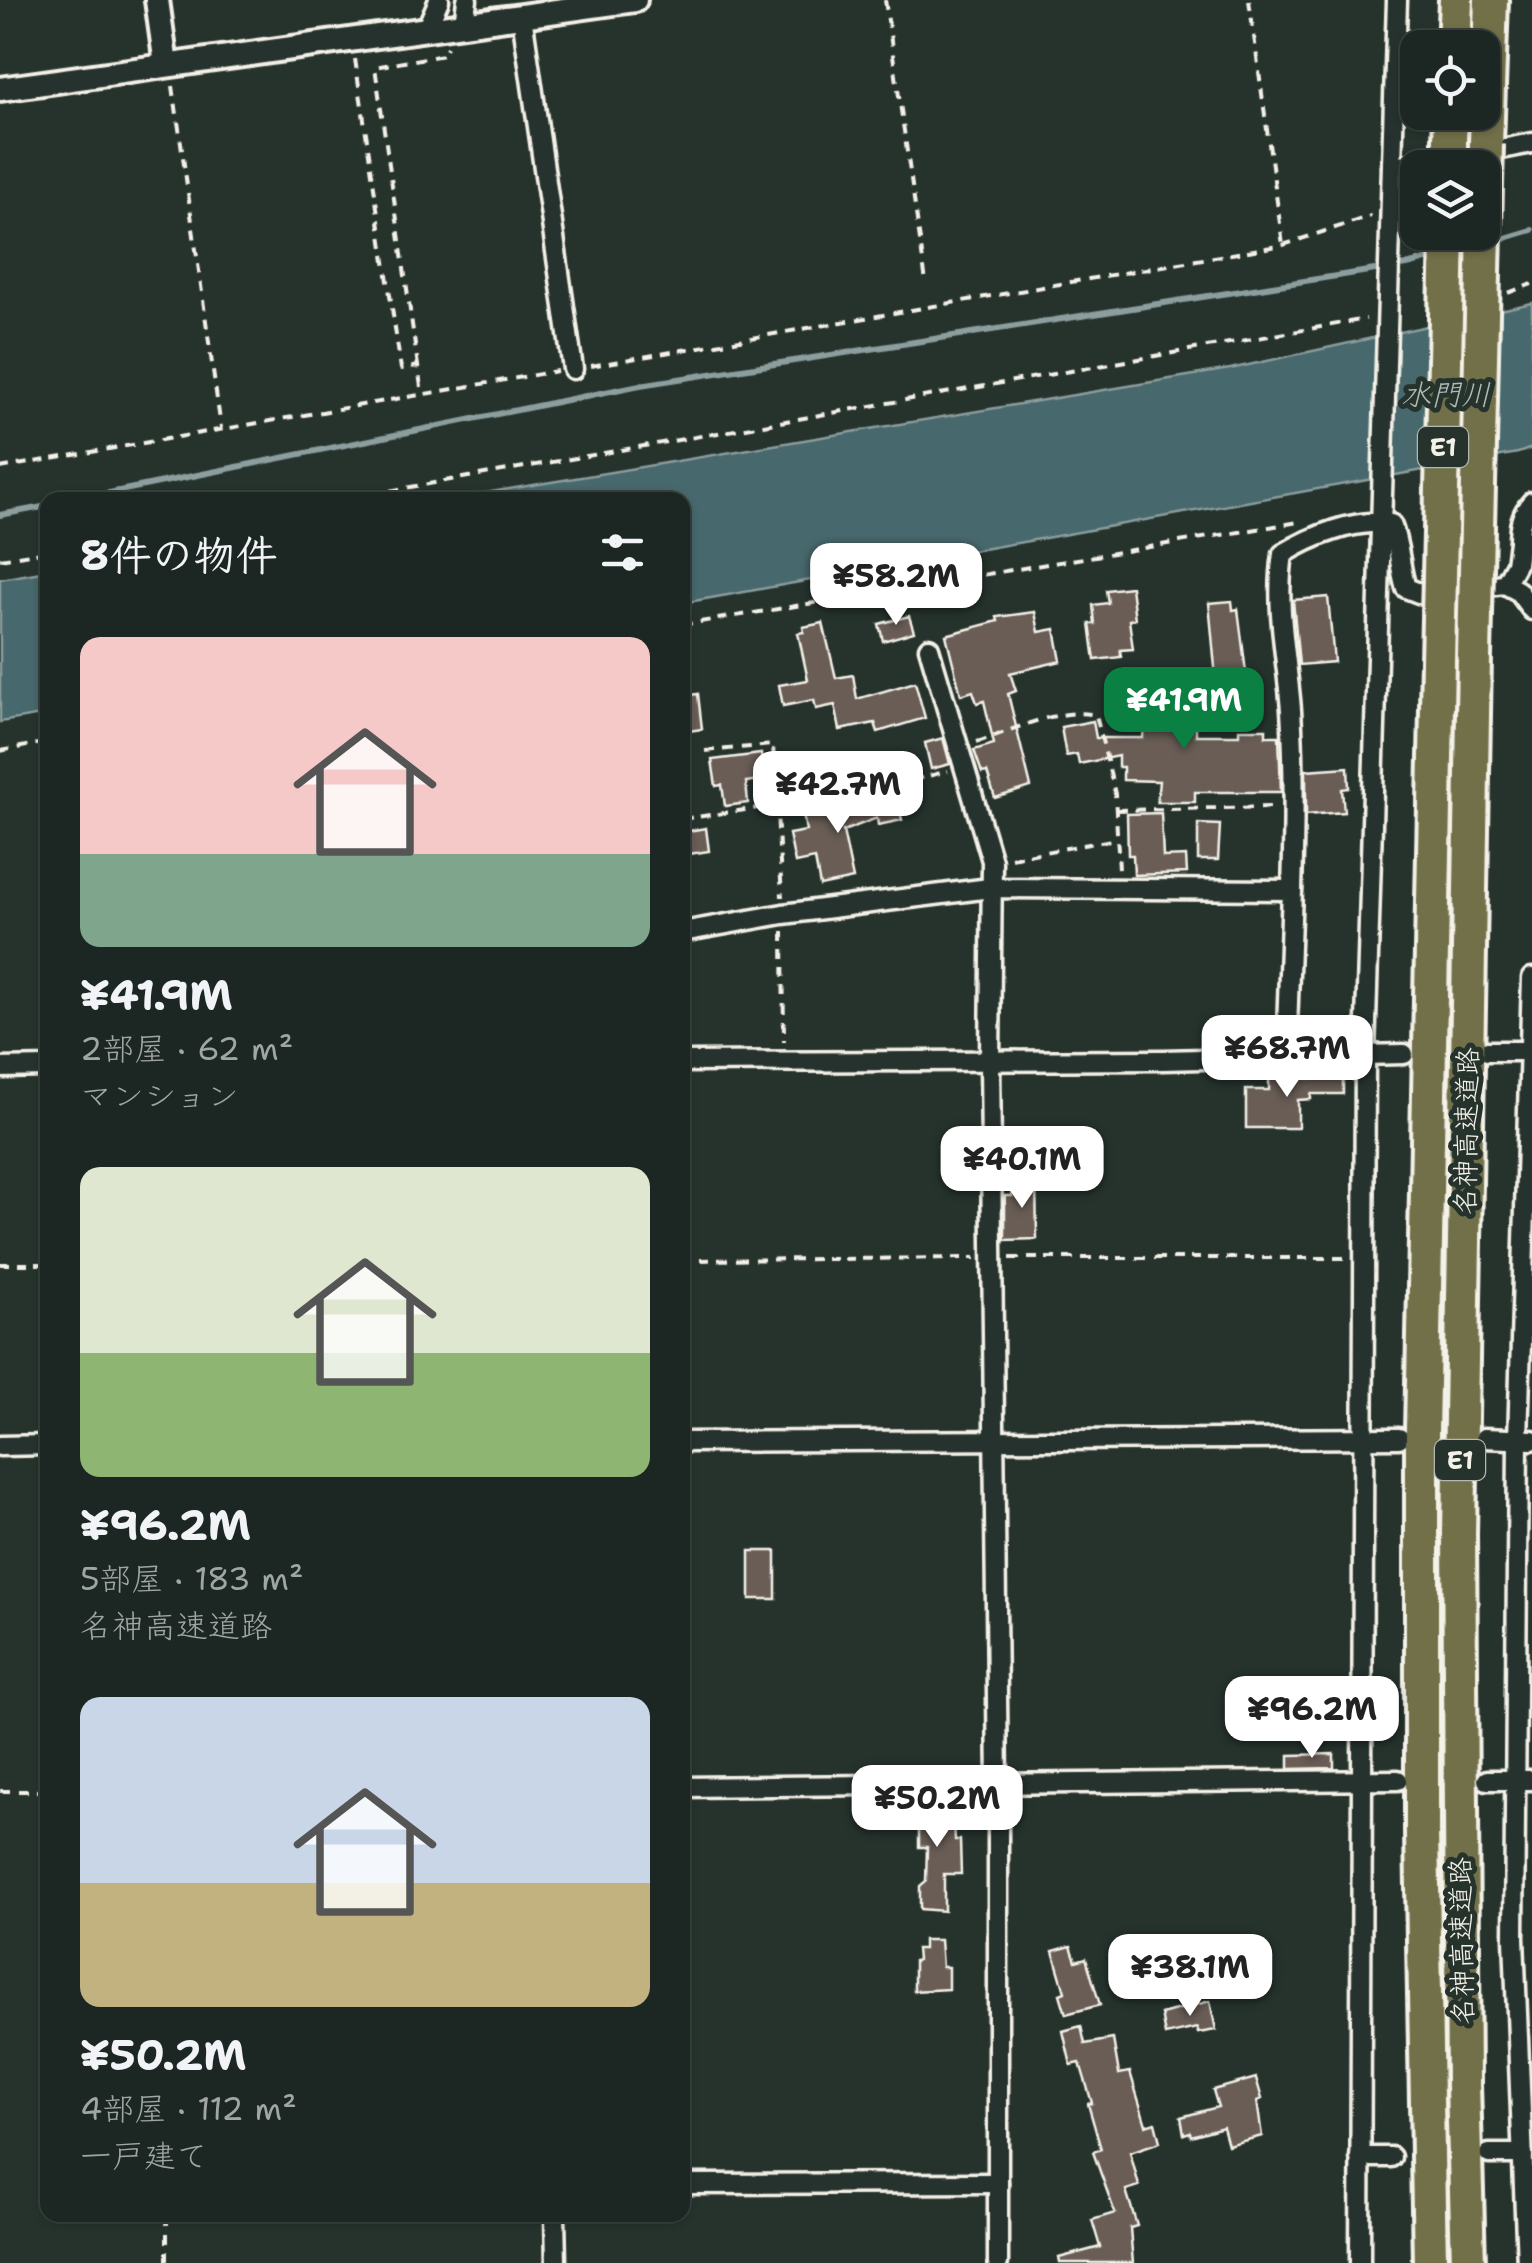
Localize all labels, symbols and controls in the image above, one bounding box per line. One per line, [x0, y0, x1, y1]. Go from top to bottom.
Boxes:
map controls [1400, 30, 1500, 250]
button: locate [1400, 30, 1500, 130]
button: layers [1400, 150, 1500, 250]
water label: 水門川 [1401, 374, 1491, 415]
road number: E1 [1418, 427, 1468, 467]
icon: filters [595, 525, 650, 580]
text: 8件の物件 [80, 527, 277, 583]
pin: ¥58.2M [815, 543, 977, 628]
text: ¥58.2M [832, 554, 960, 597]
pin: ¥41.9M [1103, 667, 1265, 752]
text: ¥41.9M [1126, 678, 1242, 721]
icon: home [275, 702, 455, 882]
pin: ¥42.7M [757, 751, 919, 836]
text: ¥42.7M [775, 762, 901, 805]
text: ¥41.9M [80, 967, 233, 1023]
pin: ¥68.7M [1206, 1015, 1368, 1100]
text: ¥68.7M [1224, 1026, 1350, 1069]
text: 2部屋 · 62 m² [80, 1027, 293, 1070]
street label: 名神高速道路 [1446, 1047, 1486, 1215]
text: マンション [80, 1074, 239, 1117]
pin: ¥40.1M [941, 1126, 1103, 1211]
text: ¥40.1M [963, 1137, 1081, 1180]
icon: home [275, 1232, 455, 1412]
road number: E1 [1435, 1440, 1485, 1480]
text: ¥96.2M [80, 1497, 251, 1553]
text: 5部屋 · 183 m² [80, 1557, 304, 1600]
text: 名神高速道路 [80, 1604, 272, 1647]
pin: ¥96.2M [1231, 1676, 1393, 1761]
text: ¥96.2M [1247, 1687, 1377, 1730]
icon: home [275, 1762, 455, 1942]
pin: ¥50.2M [856, 1765, 1018, 1850]
text: ¥50.2M [874, 1776, 1000, 1819]
street label: 名神高速道路 [1441, 1857, 1481, 2025]
pin: ¥38.1M [1109, 1934, 1271, 2019]
text: ¥38.1M [1130, 1945, 1250, 1988]
text: ¥50.2M [80, 2027, 246, 2083]
text: 4部屋 · 112 m² [80, 2087, 297, 2130]
text: 一戸建て [80, 2134, 208, 2177]

